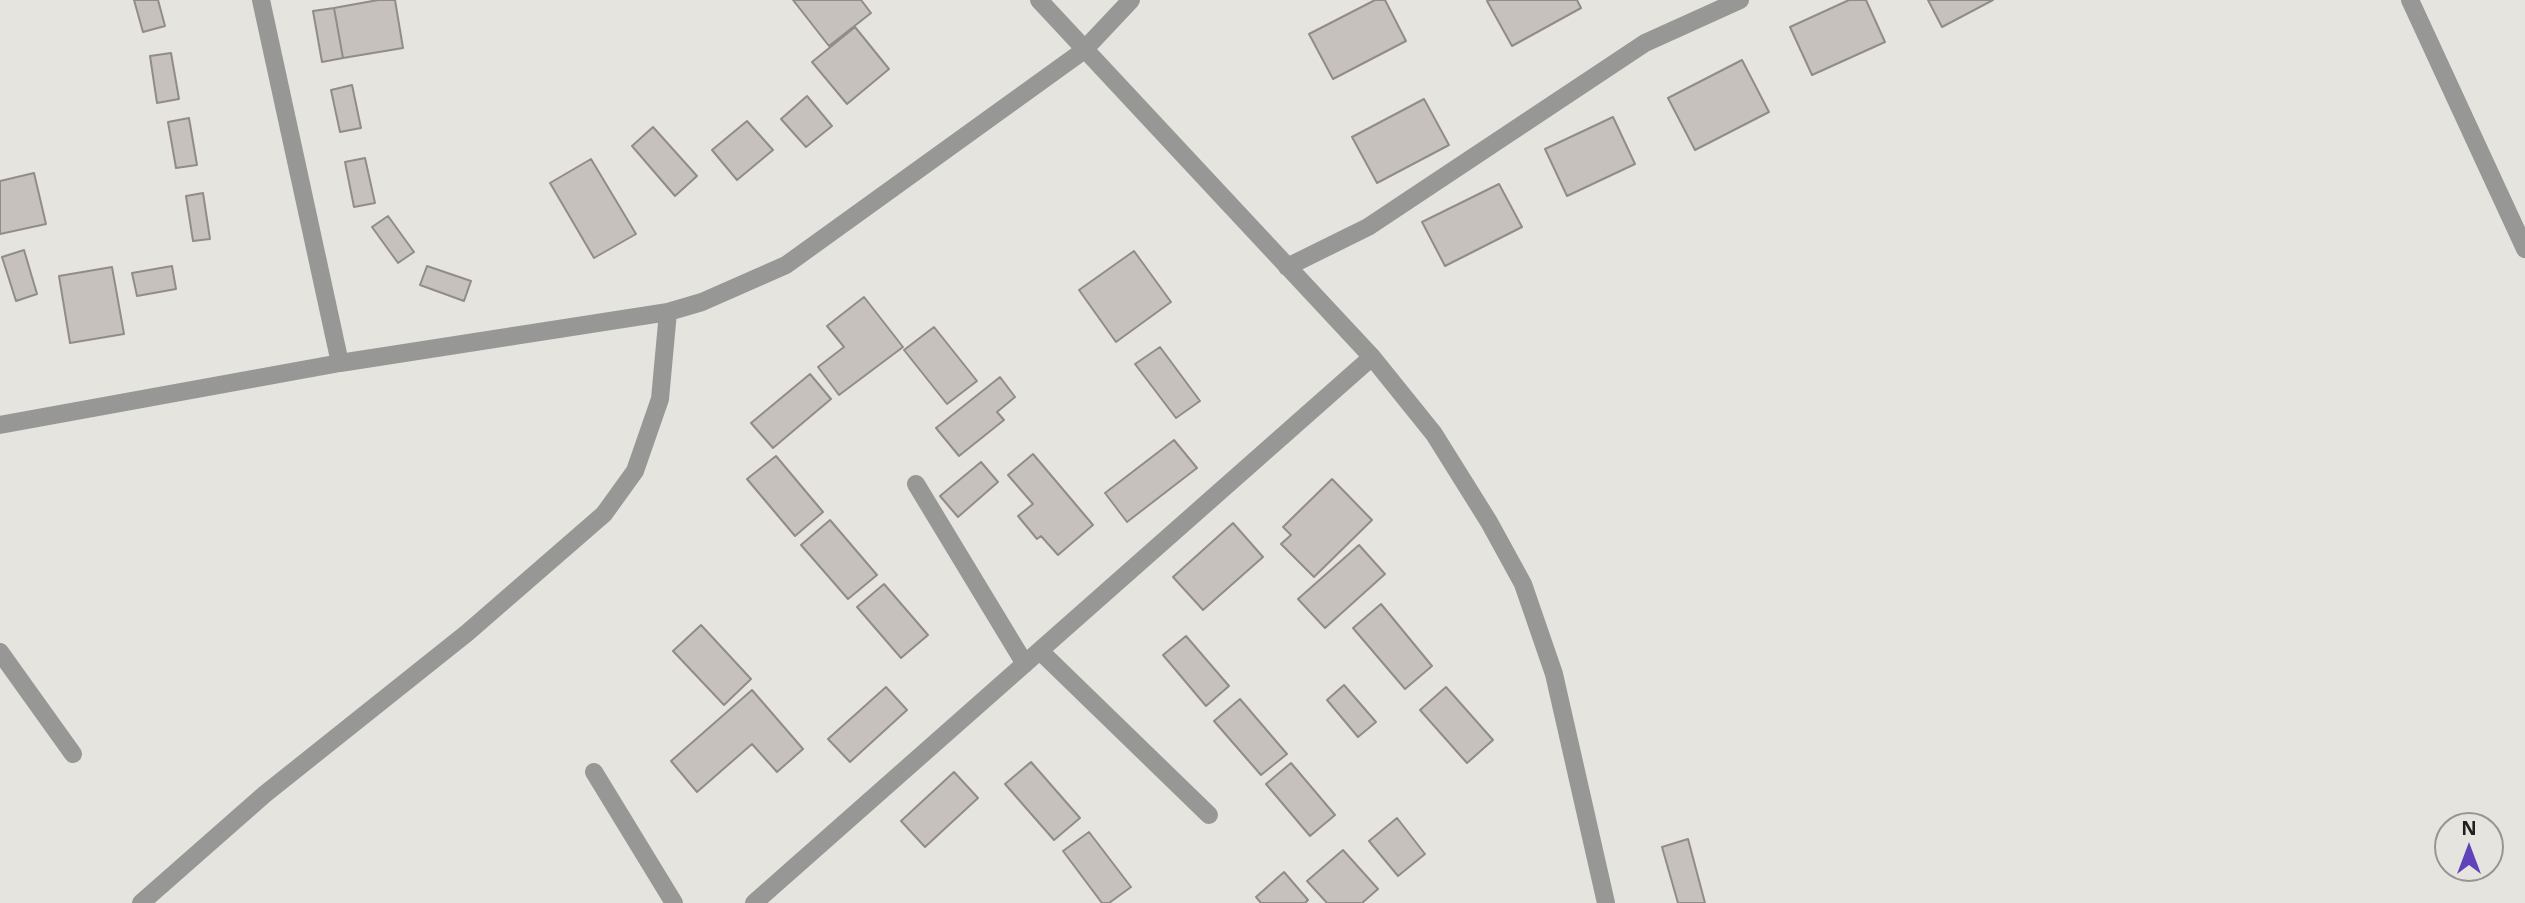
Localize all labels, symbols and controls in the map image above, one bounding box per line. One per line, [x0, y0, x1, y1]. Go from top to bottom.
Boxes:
north arrow [2434, 812, 2504, 882]
text: N [2461, 815, 2477, 841]

